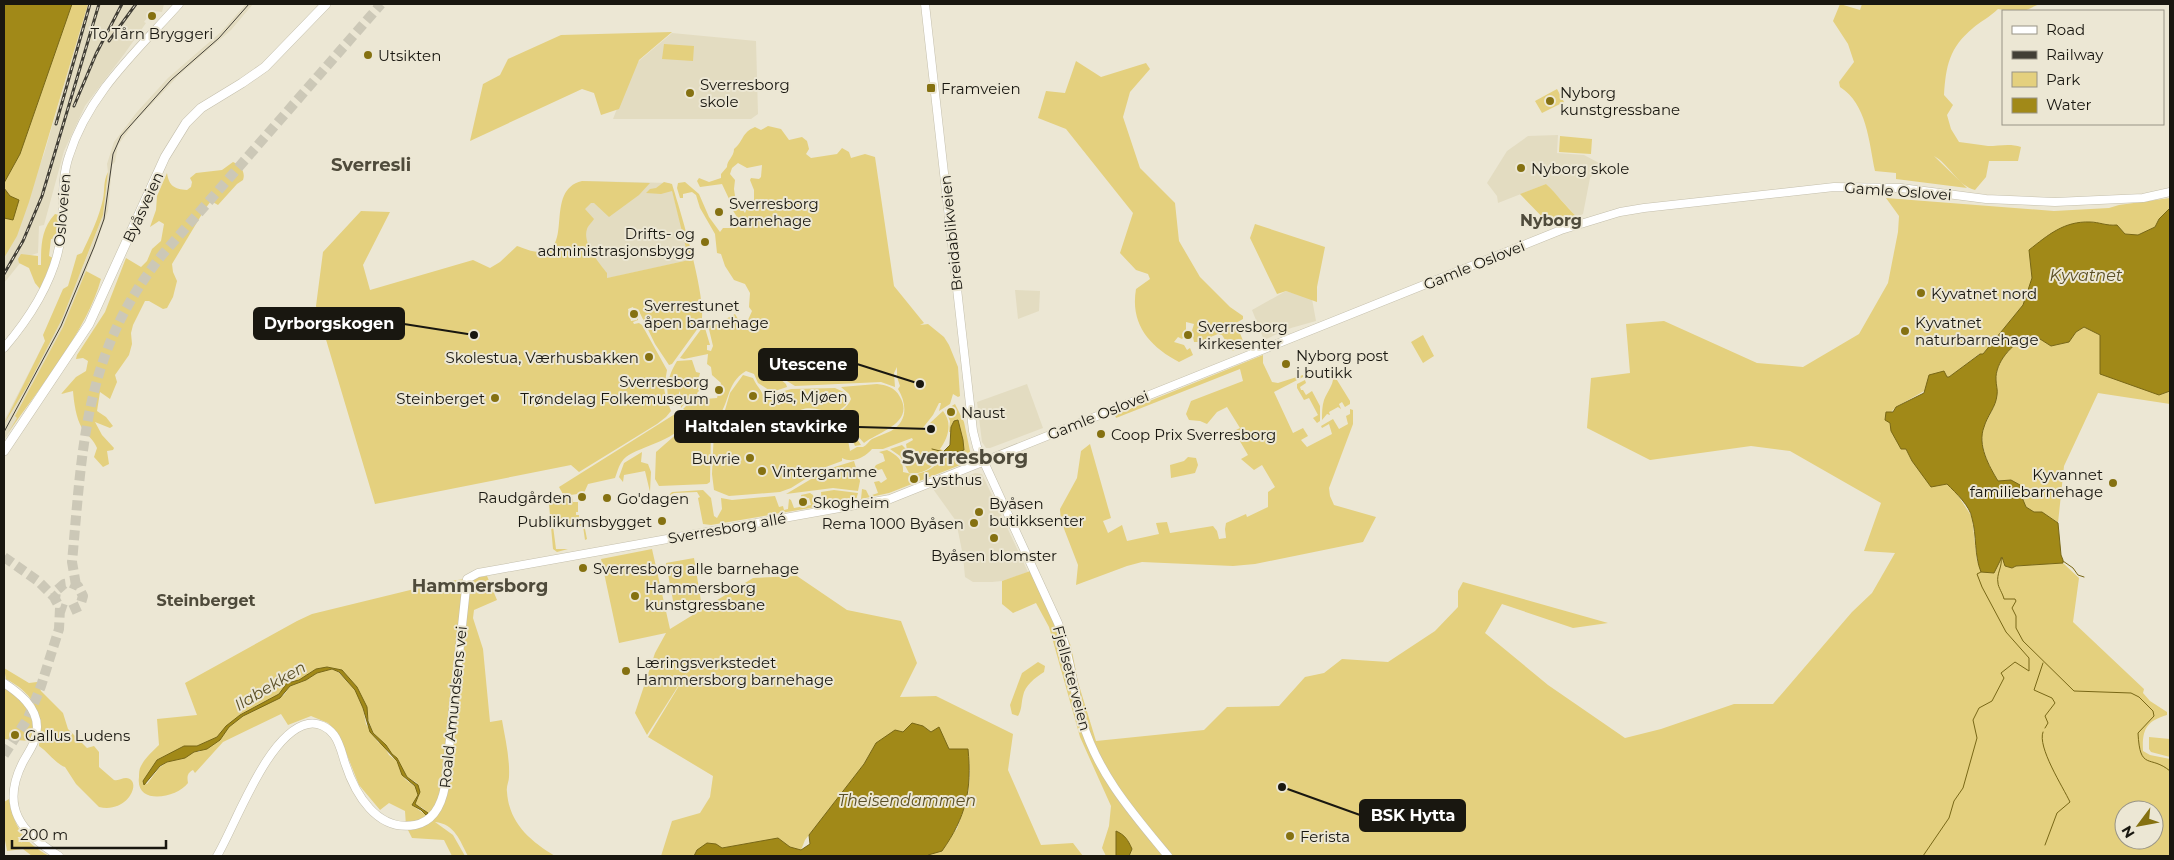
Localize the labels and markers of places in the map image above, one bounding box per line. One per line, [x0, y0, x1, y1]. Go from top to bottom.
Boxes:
marker: To Tårn Bryggeri [146, 10, 158, 22]
place label: To Tårn Bryggeri [91, 24, 213, 43]
place label: Utsikten [378, 46, 441, 65]
marker: Utsikten [362, 49, 374, 61]
place label: Sverresborg skole [700, 75, 790, 111]
place label: Framveien [941, 79, 1021, 98]
marker: Framveien [925, 82, 937, 94]
place label: Nyborg kunstgressbane [1560, 83, 1680, 119]
marker: Sverresborg skole [684, 87, 696, 99]
marker: Nyborg kunstgressbane [1544, 95, 1556, 107]
place label: Nyborg skole [1531, 159, 1629, 178]
marker: Nyborg skole [1515, 162, 1527, 174]
place label: Sverresborg barnehage [729, 194, 819, 230]
marker: Sverresborg barnehage [713, 206, 725, 218]
place label: Drifts- og administrasjonsbygg [537, 224, 695, 260]
marker: Drifts- og administrasjonsbygg [699, 236, 711, 248]
place label: Kyvatnet nord [1931, 284, 2037, 303]
marker: Kyvatnet nord [1915, 287, 1927, 299]
place label: Sverrestunet åpen barnehage [644, 296, 769, 332]
callout: Dyrborgskogen [254, 308, 404, 339]
marker: Sverrestunet åpen barnehage [628, 308, 640, 320]
place label: Kyvatnet naturbarnehage [1915, 313, 2038, 349]
place label: Sverresborg kirkesenter [1198, 317, 1288, 353]
marker: Kyvatnet naturbarnehage [1899, 325, 1911, 337]
marker: Sverresborg kirkesenter [1182, 329, 1194, 341]
place label: Nyborg post i butikk [1296, 346, 1389, 382]
place label: Skolestua, Værhusbakken [446, 348, 639, 367]
callout: Utescene [759, 349, 857, 380]
marker: Skolestua, Værhusbakken [643, 351, 655, 363]
marker: Nyborg post i butikk [1280, 358, 1292, 370]
place label: Sverresborg Trøndelag Folkemuseum [520, 372, 709, 408]
marker: Sverresborg Trøndelag Folkemuseum [713, 384, 725, 396]
place label: Fjøs, Mjøen [763, 387, 848, 406]
place label: Steinberget [396, 389, 485, 408]
marker: Fjøs, Mjøen [747, 390, 759, 402]
marker: Steinberget [489, 392, 501, 404]
place label: Naust [961, 403, 1006, 422]
marker: Naust [945, 406, 957, 418]
callout: Haltdalen stavkirke [675, 411, 858, 442]
place label: Coop Prix Sverresborg [1111, 425, 1276, 444]
marker: Coop Prix Sverresborg [1095, 428, 1107, 440]
place label: Buvrie [691, 449, 740, 468]
marker: Buvrie [744, 452, 756, 464]
place label: Vintergamme [772, 462, 877, 481]
marker: Vintergamme [756, 465, 768, 477]
place label: Kyvannet familiebarnehage [1970, 465, 2103, 501]
place label: Lysthus [924, 470, 982, 489]
marker: Lysthus [908, 473, 920, 485]
marker: Kyvannet familiebarnehage [2107, 477, 2119, 489]
place label: Raudgården [478, 488, 572, 507]
place label: Go'dagen [617, 489, 689, 508]
marker: Raudgården [576, 491, 588, 503]
marker: Go'dagen [601, 492, 613, 504]
place label: Skogheim [813, 493, 890, 512]
place label: Byåsen butikksenter [989, 494, 1084, 530]
marker: Skogheim [797, 496, 809, 508]
marker: Byåsen butikksenter [973, 506, 985, 518]
place label: Publikumsbygget [517, 512, 652, 531]
place label: Rema 1000 Byåsen [822, 514, 964, 533]
marker: Publikumsbygget [656, 515, 668, 527]
marker: Rema 1000 Byåsen [968, 517, 980, 529]
marker: Byåsen blomster [988, 532, 1000, 544]
place label: Byåsen blomster [931, 546, 1057, 565]
place label: Sverresborg alle barnehage [593, 559, 799, 578]
marker: Sverresborg alle barnehage [577, 562, 589, 574]
place label: Hammersborg kunstgressbane [645, 578, 765, 614]
marker: Hammersborg kunstgressbane [629, 590, 641, 602]
place label: Læringsverkstedet Hammersborg barnehage [636, 653, 833, 689]
marker: Læringsverkstedet Hammersborg barnehage [620, 665, 632, 677]
place label: Gallus Ludens [25, 726, 130, 745]
marker: Gallus Ludens [9, 729, 21, 741]
callout: BSK Hytta [1360, 800, 1465, 831]
place label: Ferista [1300, 827, 1350, 846]
marker: Ferista [1284, 830, 1296, 842]

